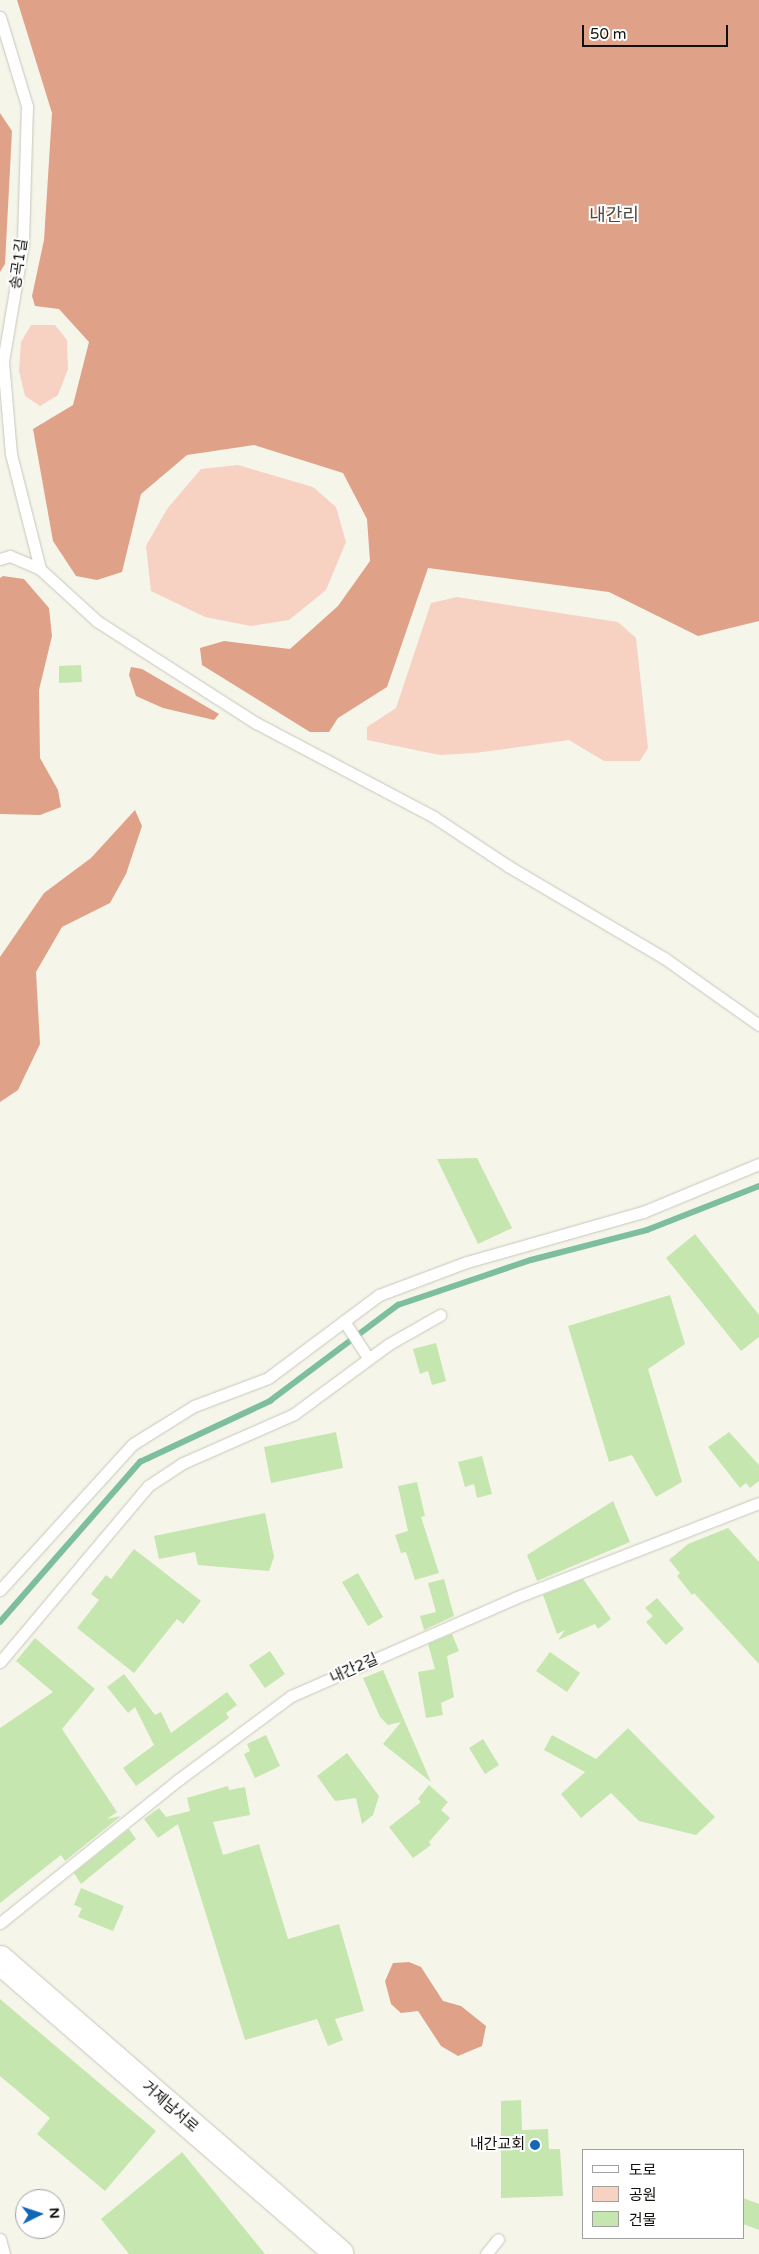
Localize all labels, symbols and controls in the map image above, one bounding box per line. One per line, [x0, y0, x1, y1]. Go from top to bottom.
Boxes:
scale bar [584, 15, 730, 47]
text: 50 m [590, 25, 627, 43]
district label: 내간리 [589, 204, 639, 226]
street label: 송곡1길 [7, 238, 31, 290]
street label: 내간2길 [327, 1650, 381, 1688]
street label: 거제남서로 [138, 2078, 202, 2136]
place label: 내간교회 [470, 2136, 525, 2154]
marker: 내간교회 [529, 2139, 541, 2151]
legend [582, 2149, 744, 2239]
text: 도로 [629, 2161, 657, 2179]
text: 공원 [629, 2186, 657, 2204]
north arrow [15, 2189, 65, 2239]
text: N [46, 2207, 63, 2219]
text: 건물 [629, 2211, 657, 2229]

